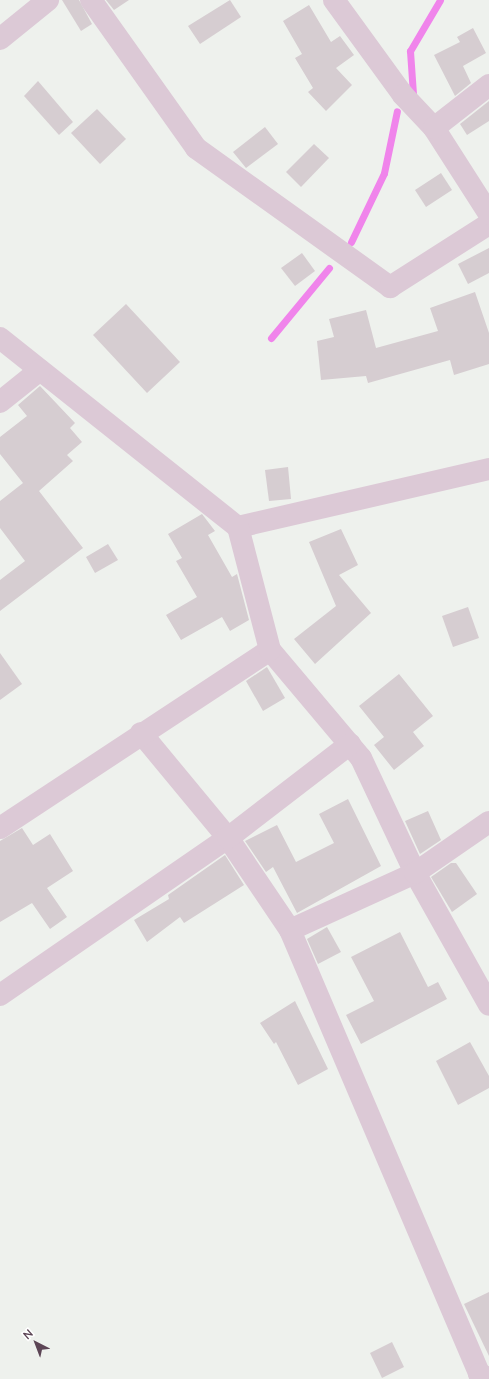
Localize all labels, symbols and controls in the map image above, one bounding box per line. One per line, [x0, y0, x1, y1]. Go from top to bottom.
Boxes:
north arrow [16, 1323, 56, 1363]
text: N [20, 1326, 35, 1341]

